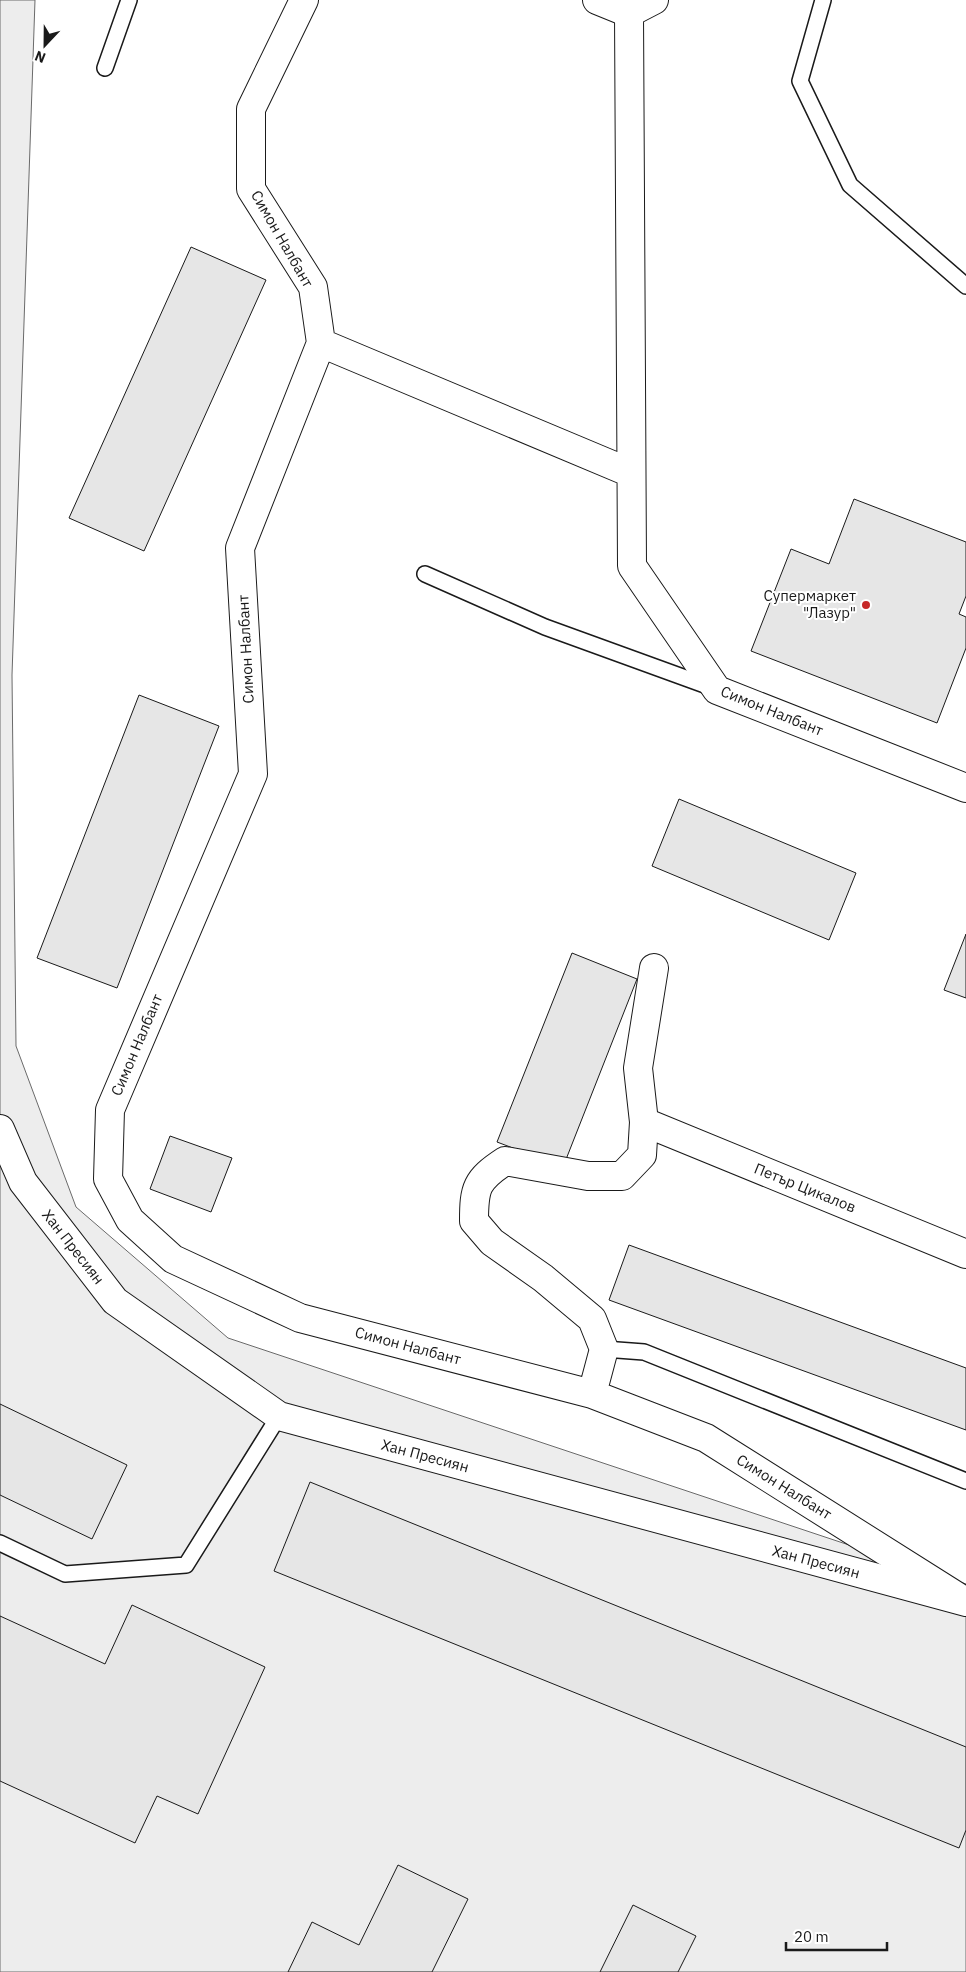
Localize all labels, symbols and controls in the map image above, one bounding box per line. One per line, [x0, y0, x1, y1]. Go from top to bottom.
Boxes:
north arrow [20, 20, 70, 70]
text: N [32, 47, 48, 67]
street label: Симон Налбант [247, 187, 318, 291]
place label: Супермаркет "Лазур" [763, 586, 856, 622]
street label: Симон Налбант [233, 594, 258, 704]
marker: Супермаркет "Лазур" [860, 599, 872, 611]
street label: Симон Налбант [718, 681, 826, 740]
street label: Симон Налбант [107, 991, 167, 1099]
street label: Петър Цикалов [752, 1158, 859, 1217]
street label: Хан Пресиян [38, 1205, 109, 1288]
street label: Симон Налбант [353, 1322, 463, 1369]
street label: Хан Пресиян [379, 1435, 471, 1476]
street label: Симон Налбант [733, 1450, 835, 1524]
street label: Хан Пресиян [770, 1541, 862, 1582]
scale bar [786, 1920, 887, 1952]
text: 20 m [794, 1927, 829, 1946]

